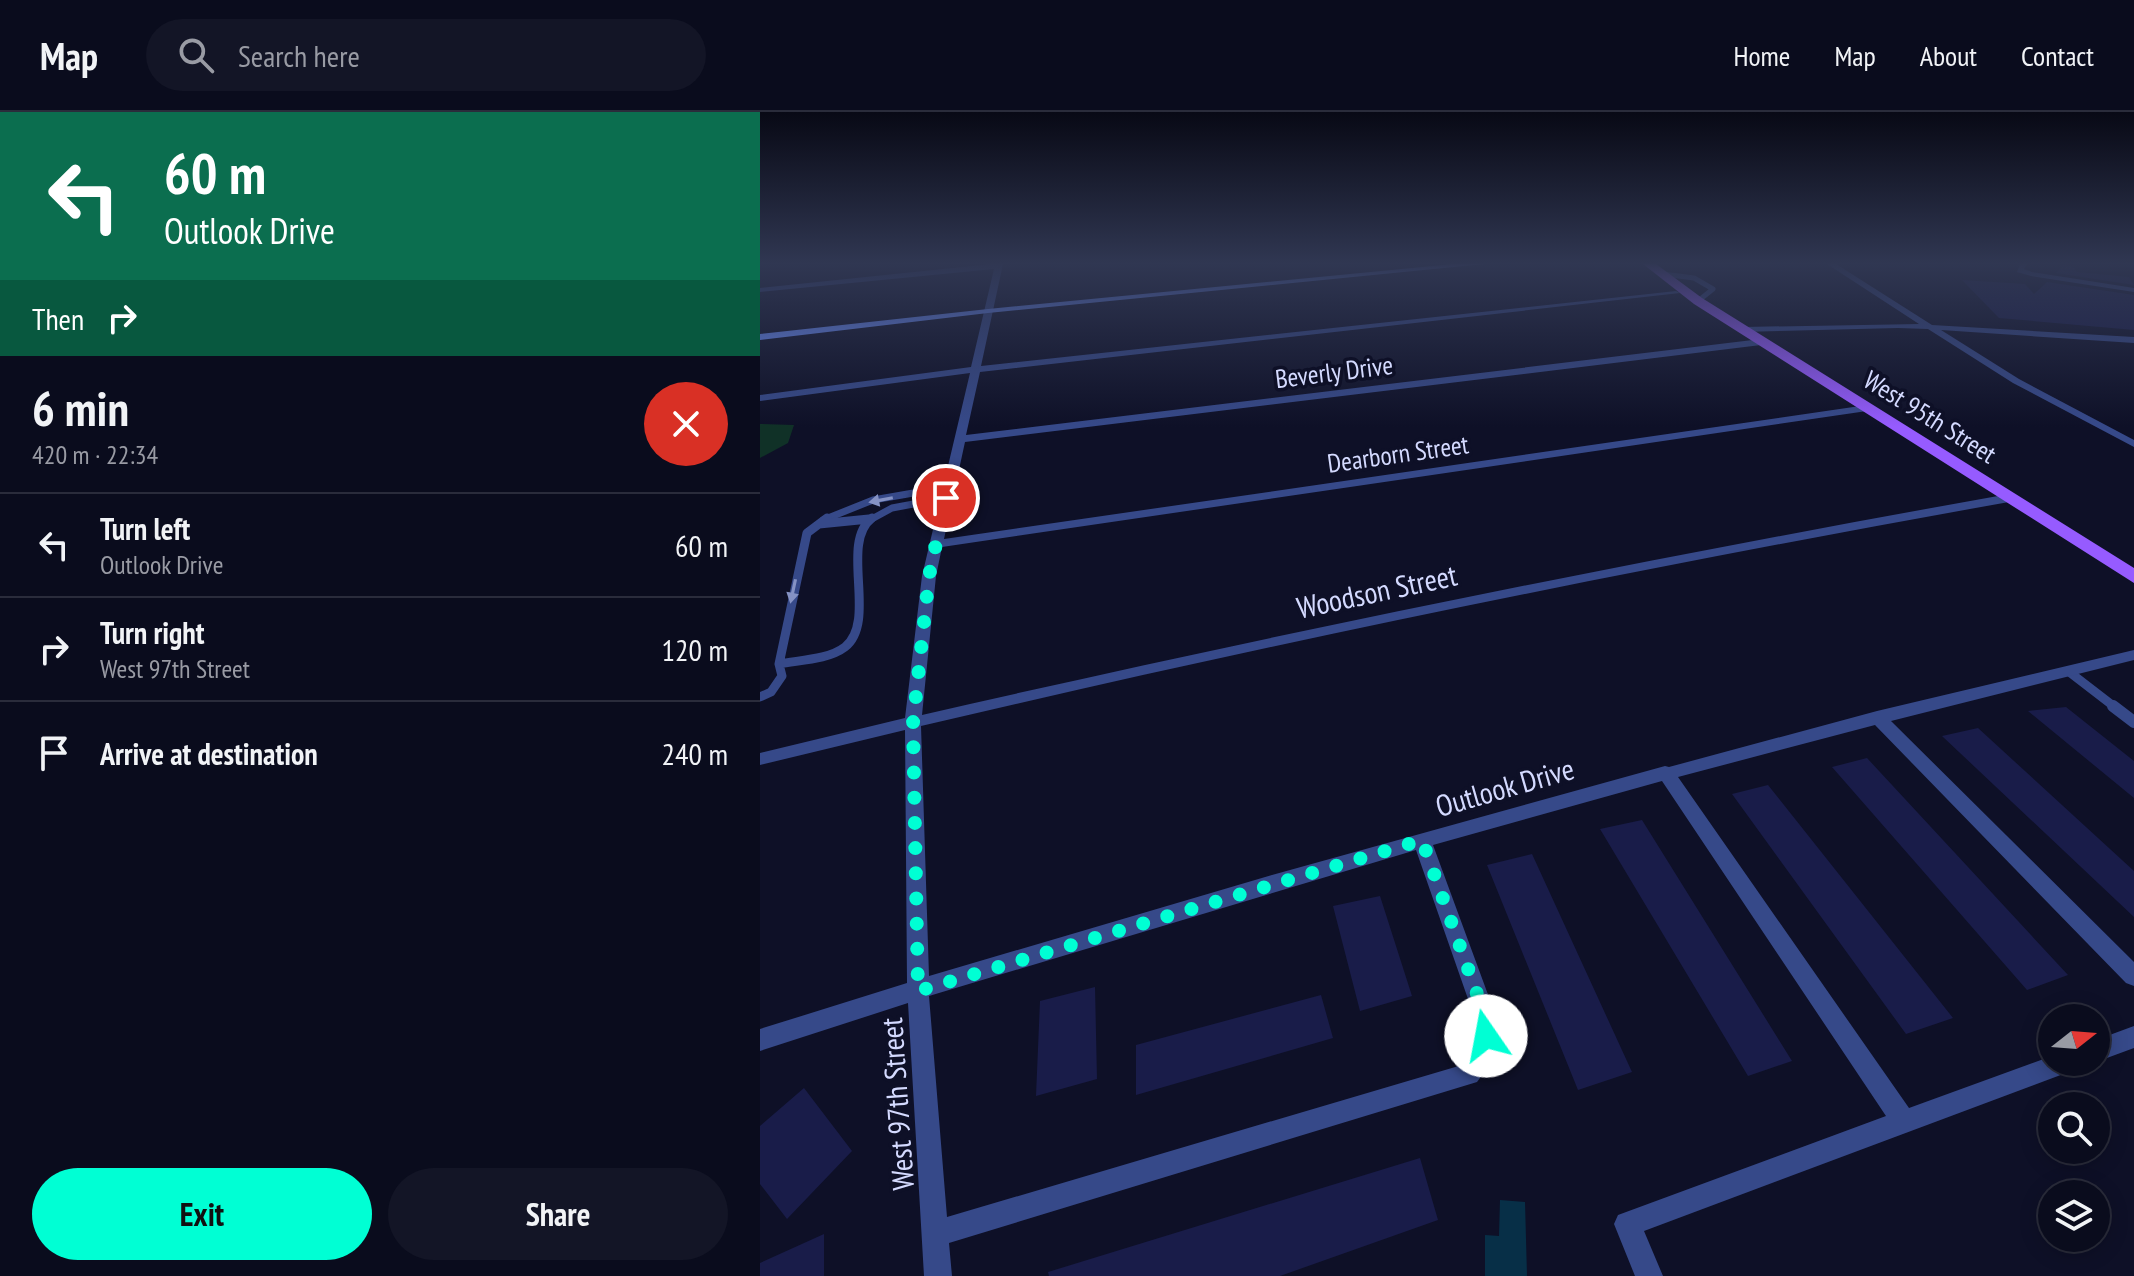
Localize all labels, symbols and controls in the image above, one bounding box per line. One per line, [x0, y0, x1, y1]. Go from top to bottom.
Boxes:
search box [146, 19, 706, 91]
text: Map [40, 31, 98, 80]
icon: search [174, 33, 218, 77]
text: Search here [238, 36, 360, 75]
text: Home [1734, 37, 1790, 74]
text: Map [1834, 37, 1876, 74]
text: About [1920, 37, 1977, 74]
text: Contact [2021, 37, 2094, 74]
text: 60 m [164, 137, 266, 209]
icon: left [32, 144, 136, 248]
text: Outlook Drive [164, 207, 335, 254]
icon: right [100, 296, 144, 340]
text: Then [32, 299, 84, 338]
street label: Beverly Drive [1273, 348, 1395, 395]
street label: West 95th Street [1858, 363, 2003, 470]
text: 6 min [32, 377, 129, 439]
button: close [644, 382, 728, 466]
street label: Dearborn Street [1325, 427, 1471, 480]
text: 420 m · 22:34 [32, 438, 158, 471]
pin [912, 464, 980, 532]
icon: arrive [924, 476, 968, 520]
one-way arrow [868, 494, 893, 506]
text: Turn left [100, 509, 190, 548]
icon: left [32, 523, 76, 567]
text: 60 m [675, 526, 728, 565]
text: Outlook Drive [100, 548, 223, 581]
street label: Woodson Street [1293, 554, 1461, 627]
one-way arrow [786, 578, 799, 603]
text: Turn right [100, 613, 204, 652]
icon: right [32, 627, 76, 671]
text: 120 m [662, 630, 728, 669]
text: West 97th Street [100, 652, 250, 685]
icon: arrive [32, 731, 76, 775]
text: Arrive at destination [100, 734, 318, 773]
text: 240 m [662, 734, 728, 773]
street label: Outlook Drive [1431, 748, 1578, 825]
position arrow [1444, 994, 1528, 1078]
north arrow [2038, 1004, 2110, 1076]
map controls [2038, 1004, 2110, 1252]
street label: West 97th Street [871, 1016, 922, 1192]
button: search [2038, 1092, 2110, 1164]
button: Exit [32, 1168, 372, 1260]
button: Share [388, 1168, 728, 1260]
button: layers [2038, 1180, 2110, 1252]

